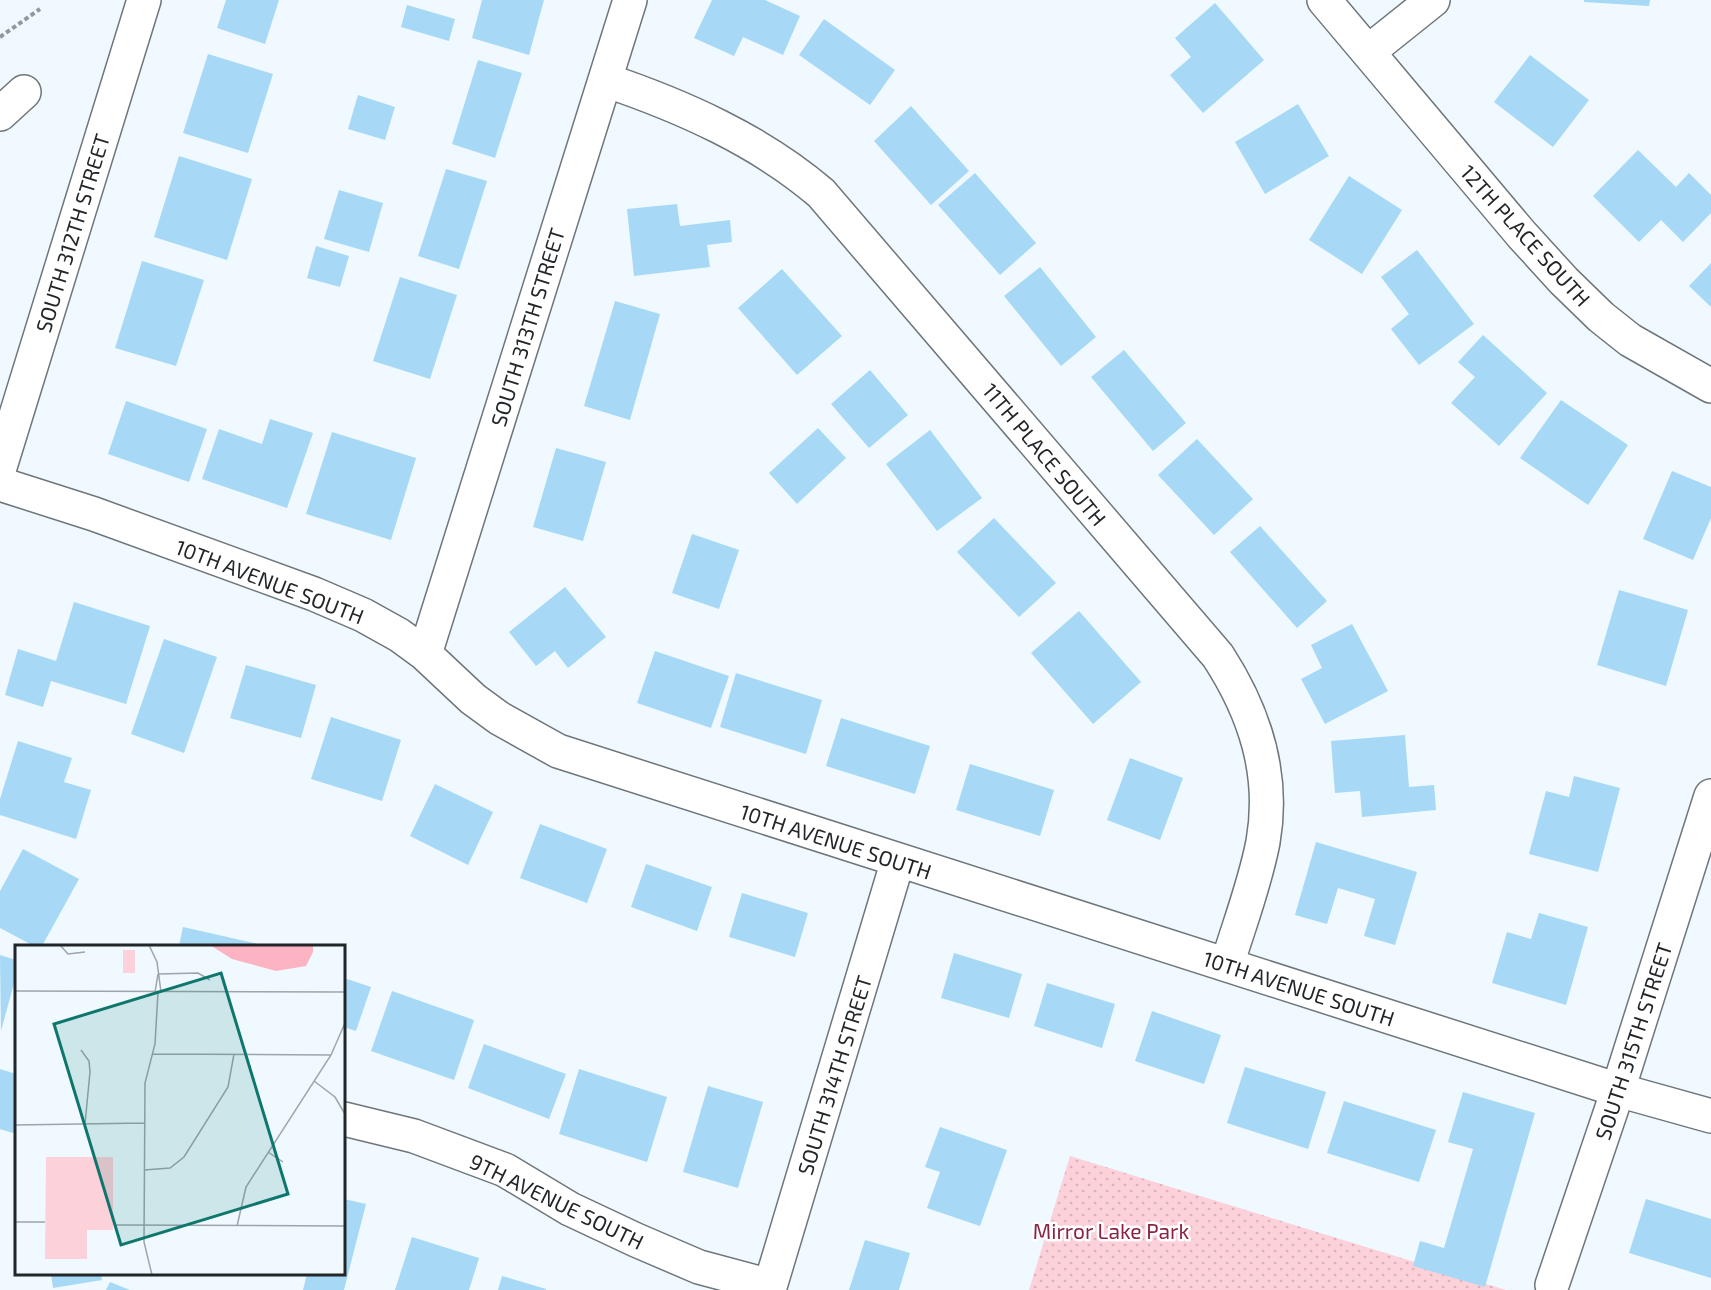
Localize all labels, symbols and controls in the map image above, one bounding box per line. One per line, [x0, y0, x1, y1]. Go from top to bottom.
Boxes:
street label: SOUTH 312TH STREET [30, 131, 114, 335]
street label: 12TH PLACE SOUTH [1456, 159, 1596, 311]
street label: SOUTH 313TH STREET [485, 225, 569, 429]
street label: 11TH PLACE SOUTH [978, 378, 1112, 530]
street label: 10TH AVENUE SOUTH [172, 534, 368, 628]
street label: 10TH AVENUE SOUTH [737, 798, 935, 884]
street label: SOUTH 315TH STREET [1589, 939, 1677, 1143]
inset map [15, 945, 345, 1275]
street label: 10TH AVENUE SOUTH [1200, 945, 1398, 1031]
street label: SOUTH 314TH STREET [792, 972, 876, 1178]
street label: 9TH AVENUE SOUTH [466, 1148, 648, 1254]
park label: Mirror Lake Park [1033, 1218, 1190, 1243]

